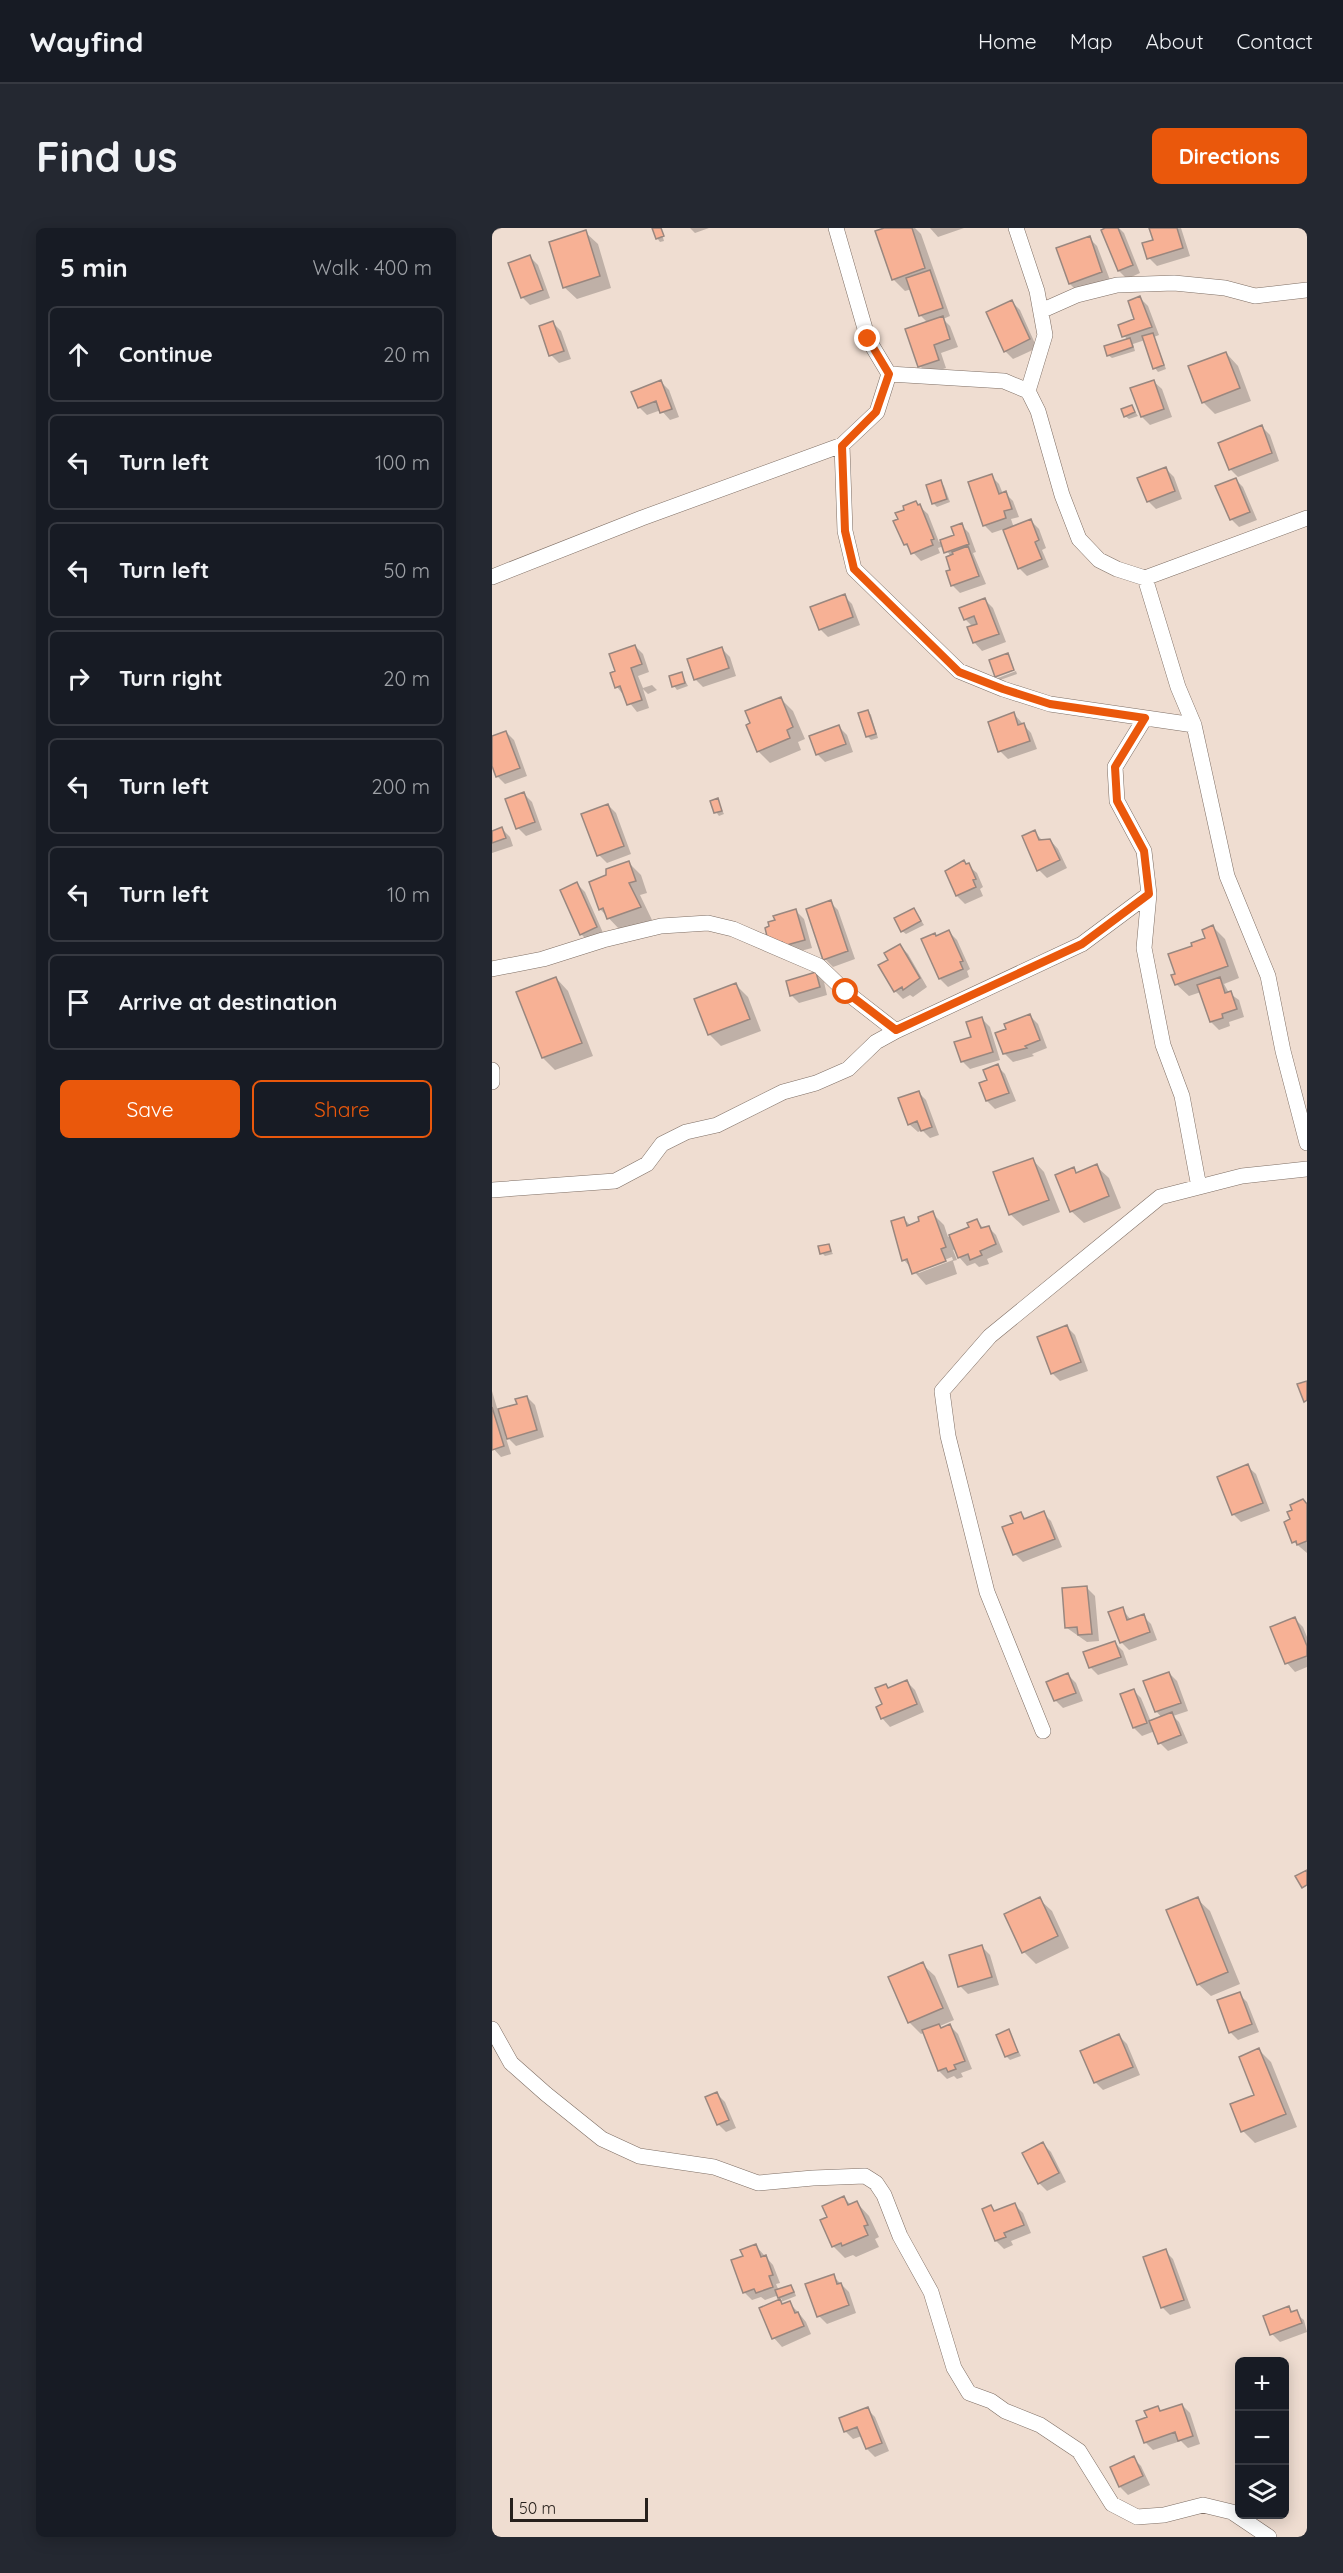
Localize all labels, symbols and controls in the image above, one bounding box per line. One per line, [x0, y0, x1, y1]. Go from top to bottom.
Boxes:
text: Wayfind [30, 24, 143, 59]
text: Home [978, 28, 1037, 54]
text: Map [1070, 28, 1113, 54]
text: About [1146, 28, 1204, 54]
text: Contact [1237, 28, 1313, 54]
button: Directions [1152, 128, 1307, 184]
text: Find us [36, 130, 178, 183]
text: 5 min [60, 251, 128, 284]
text: Walk · 400 m [313, 255, 432, 280]
route end [854, 325, 880, 351]
icon: ahead [62, 338, 95, 371]
text: Continue [119, 340, 213, 368]
text: 20 m [383, 342, 430, 367]
icon: left [62, 446, 95, 479]
text: Turn left [119, 448, 209, 476]
text: 100 m [375, 450, 430, 475]
icon: left [62, 554, 95, 587]
text: Turn left [119, 556, 209, 584]
text: 50 m [384, 558, 430, 583]
icon: right [62, 662, 95, 695]
text: Turn right [119, 664, 223, 692]
text: 20 m [383, 666, 430, 691]
icon: left [62, 770, 95, 803]
text: Turn left [119, 772, 209, 800]
text: 200 m [371, 774, 430, 799]
icon: left [62, 878, 95, 911]
text: Turn left [119, 880, 209, 908]
text: 10 m [387, 882, 430, 907]
route start [832, 978, 858, 1004]
icon: arrive [62, 986, 95, 1019]
text: Arrive at destination [119, 988, 337, 1016]
button: Save [60, 1080, 240, 1138]
button: Share [252, 1080, 432, 1138]
map controls [1235, 2357, 1289, 2519]
button: + [1235, 2357, 1289, 2411]
button: − [1235, 2411, 1289, 2465]
button: layers [1235, 2465, 1289, 2519]
scale bar [510, 2495, 648, 2522]
text: 50 m [519, 2498, 556, 2518]

